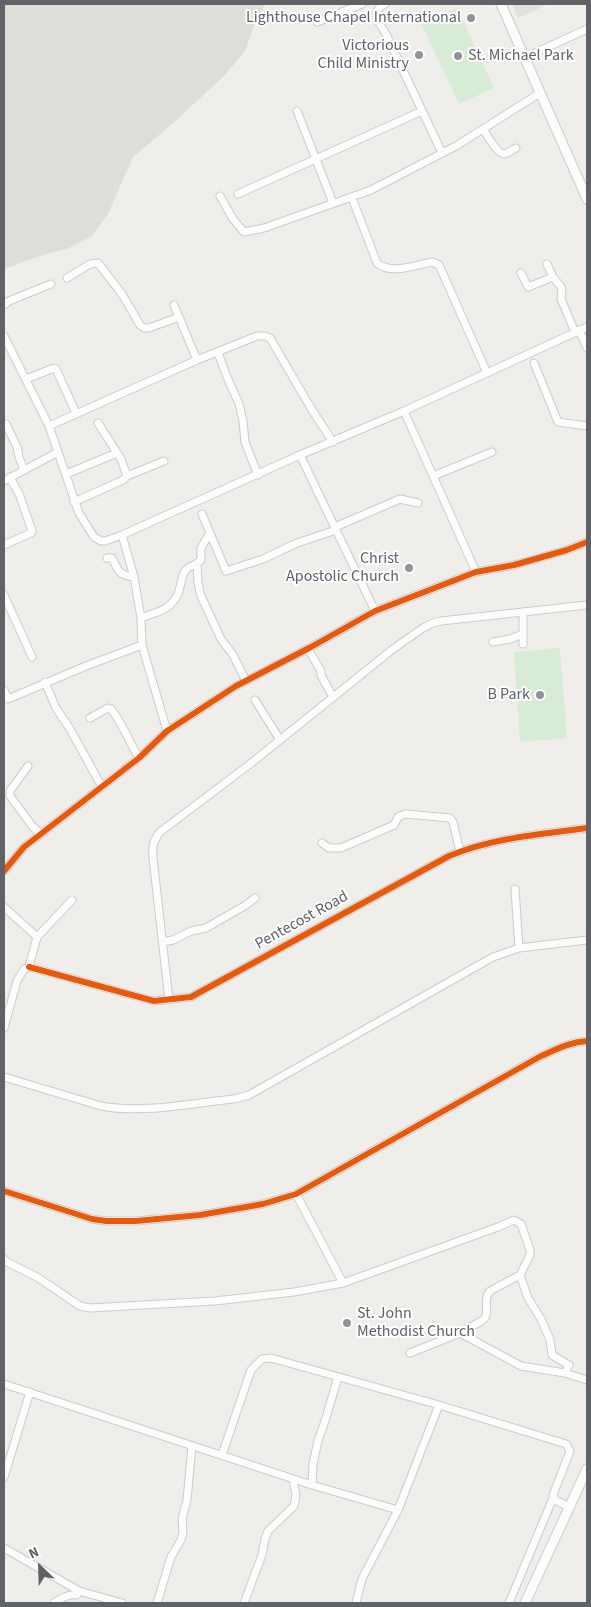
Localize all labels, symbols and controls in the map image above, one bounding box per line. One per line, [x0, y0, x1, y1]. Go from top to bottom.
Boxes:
place label: Lighthouse Chapel International [246, 8, 461, 28]
marker: Lighthouse Chapel International [465, 12, 477, 24]
place label: Victorious Child Ministry [318, 36, 409, 74]
place label: St. Michael Park [468, 46, 574, 66]
marker: Victorious Child Ministry [413, 49, 425, 61]
marker: St. Michael Park [452, 50, 464, 62]
place label: Christ Apostolic Church [286, 549, 399, 587]
marker: Christ Apostolic Church [403, 562, 415, 574]
place label: B Park [487, 685, 530, 705]
marker: B Park [534, 689, 546, 701]
street label: Pentecost Road [252, 888, 352, 954]
place label: St. John Methodist Church [357, 1304, 475, 1342]
marker: St. John Methodist Church [341, 1317, 353, 1329]
north arrow [15, 1542, 65, 1592]
text: N [26, 1542, 42, 1564]

